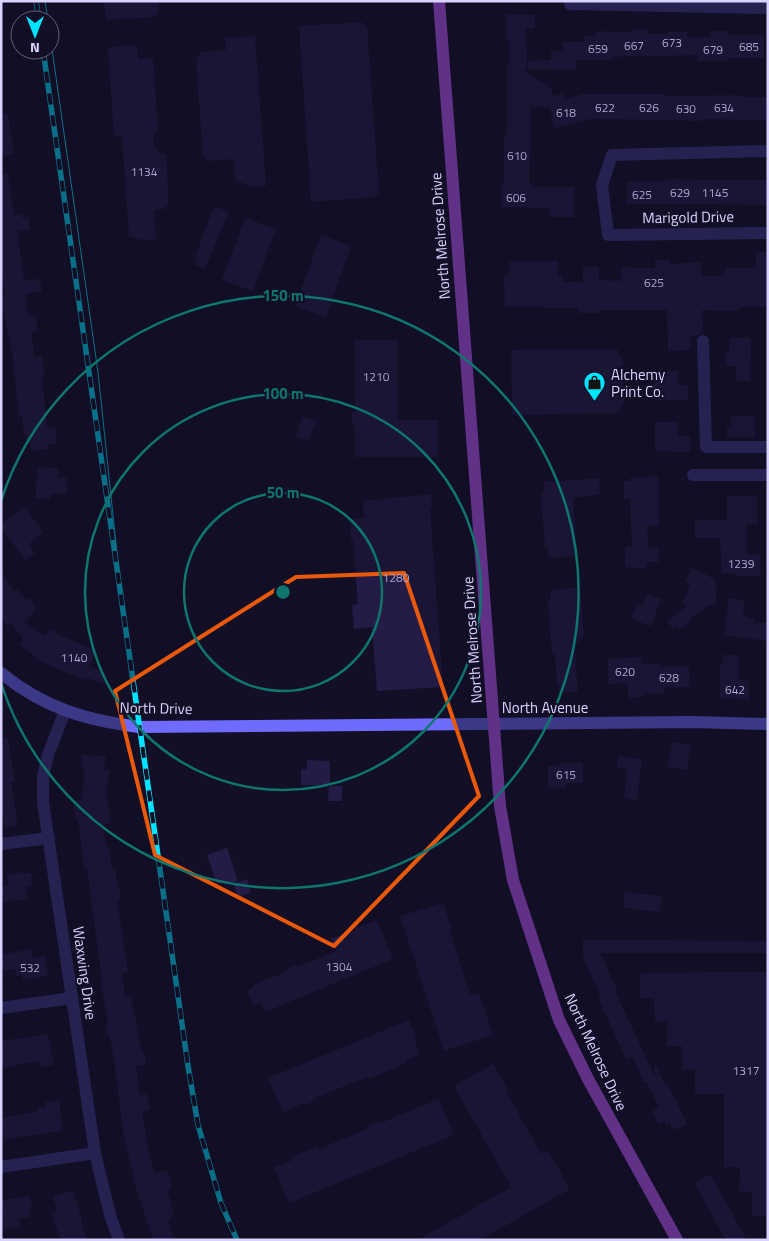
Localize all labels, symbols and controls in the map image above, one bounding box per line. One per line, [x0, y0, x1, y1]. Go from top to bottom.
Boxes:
north arrow [10, 10, 60, 60]
house number: 673 [662, 33, 682, 52]
house number: 667 [624, 36, 644, 55]
house number: 685 [739, 37, 759, 56]
text: N [30, 38, 40, 59]
house number: 659 [588, 39, 608, 58]
house number: 679 [703, 40, 723, 59]
house number: 622 [595, 98, 615, 117]
house number: 626 [639, 98, 659, 117]
house number: 634 [714, 98, 734, 117]
house number: 630 [676, 99, 696, 118]
house number: 618 [556, 103, 576, 122]
house number: 610 [507, 146, 527, 165]
house number: 1134 [131, 162, 158, 181]
street label: North Melrose Drive [424, 172, 456, 300]
house number: 629 [670, 183, 690, 202]
house number: 1145 [702, 183, 729, 202]
house number: 625 [632, 185, 652, 204]
house number: 606 [506, 188, 526, 207]
street label: Marigold Drive [642, 205, 734, 229]
house number: 625 [644, 273, 664, 292]
text: 150 m [262, 284, 304, 307]
place label: Alchemy Print Co. [611, 363, 665, 403]
house number: 1210 [363, 367, 390, 386]
shop icon: Alchemy Print Co. [583, 371, 607, 402]
text: 100 m [262, 382, 304, 405]
text: 50 m [267, 481, 299, 504]
house number: 1239 [728, 554, 755, 573]
house number: 1280 [383, 568, 410, 587]
street label: North Melrose Drive [456, 576, 488, 704]
centre of rings [274, 583, 292, 601]
house number: 1140 [61, 648, 88, 667]
house number: 620 [615, 662, 635, 681]
house number: 628 [659, 668, 679, 687]
house number: 642 [725, 680, 745, 699]
street label: North Drive [120, 696, 192, 720]
street label: North Avenue [502, 696, 588, 719]
house number: 615 [556, 765, 576, 784]
street label: Waxwing Drive [67, 925, 103, 1021]
house number: 1304 [326, 957, 353, 976]
house number: 532 [20, 958, 40, 977]
street label: North Melrose Drive [559, 990, 633, 1114]
house number: 1317 [733, 1061, 759, 1080]

